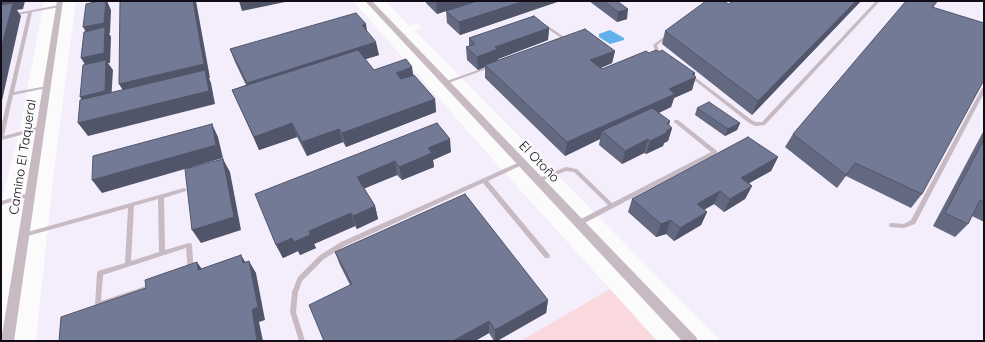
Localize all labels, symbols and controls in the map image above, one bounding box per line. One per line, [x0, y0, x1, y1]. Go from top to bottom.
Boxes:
street label: Camino El Taqueral [6, 98, 40, 216]
street label: El Otoño [516, 138, 562, 186]

